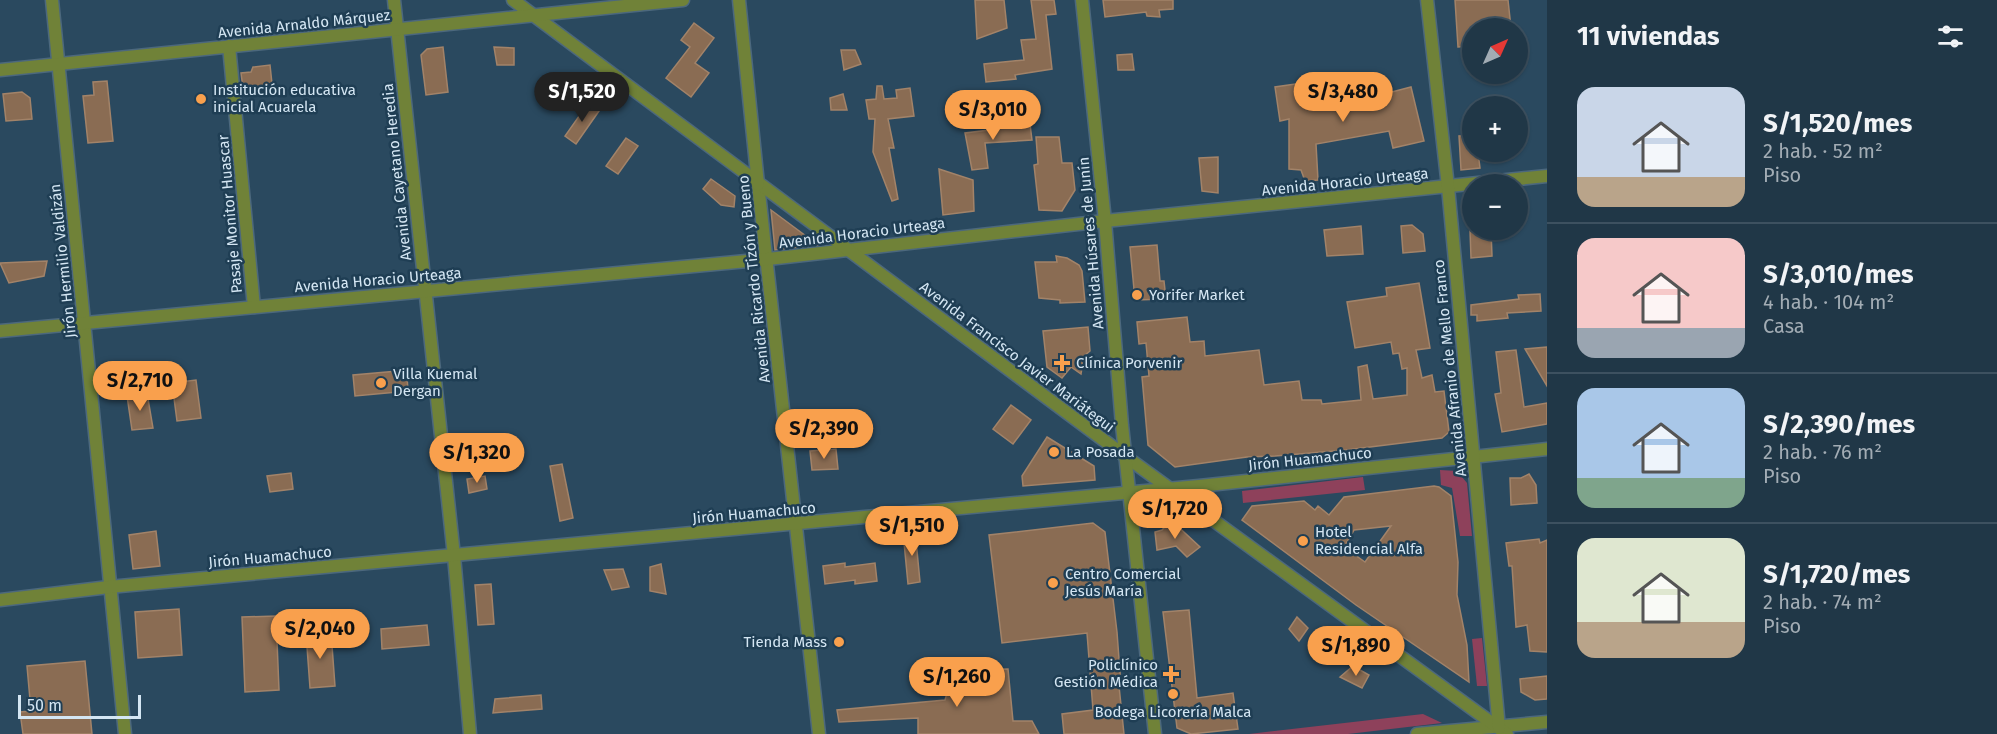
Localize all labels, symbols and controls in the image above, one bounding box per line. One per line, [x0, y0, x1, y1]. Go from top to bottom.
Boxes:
street label: Avenida Arnaldo Márquez [217, 6, 391, 42]
north arrow [1462, 18, 1528, 84]
map controls [1462, 18, 1528, 240]
icon: filters [1934, 20, 1967, 53]
text: 11 viviendas [1577, 21, 1720, 52]
pin: S/1,520 [527, 72, 637, 123]
pin: S/3,480 [1288, 72, 1398, 123]
text: S/1,520 [548, 79, 616, 103]
text: S/3,480 [1308, 79, 1378, 103]
place label: Institución educativa inicial Acuarela [213, 81, 356, 116]
street label: Avenida Cayetano Heredia [379, 82, 415, 262]
pin: S/3,010 [938, 90, 1048, 141]
marker: Institución educativa inicial Acuarela [194, 92, 208, 106]
button: + [1462, 96, 1528, 162]
text: S/3,010 [959, 97, 1027, 121]
text: S/1,520/mes [1763, 108, 1912, 139]
icon: home [1625, 111, 1697, 183]
street label: Pasaje Monitor Huascar [214, 134, 246, 294]
text: 2 hab. · 52 m² [1763, 139, 1883, 163]
street label: Avenida Húsares de Junín [1074, 156, 1108, 330]
text: Piso [1763, 163, 1801, 187]
street label: Avenida Horacio Urteaga [1261, 164, 1429, 200]
street label: Avenida Ricardo Tizón y Bueno [734, 174, 774, 384]
button: − [1462, 174, 1528, 240]
street label: Jirón Hermilio Valdizán [46, 183, 80, 339]
street label: Avenida Horacio Urteaga [778, 214, 946, 252]
street label: Avenida Afranio de Mello Franco [1430, 259, 1470, 477]
text: S/3,010/mes [1763, 259, 1914, 290]
icon: home [1625, 262, 1697, 334]
street label: Avenida Horacio Urteaga [294, 264, 462, 296]
street label: Avenida Francisco Javier Mariátegui [916, 278, 1118, 436]
place label: Yorifer Market [1149, 286, 1245, 304]
marker: Yorifer Market [1130, 288, 1144, 302]
text: 4 hab. · 104 m² [1763, 290, 1894, 314]
text: Casa [1763, 314, 1805, 338]
marker: Clínica Porvenir [1053, 354, 1071, 372]
place label: Clínica Porvenir [1076, 354, 1182, 372]
pin: S/2,710 [85, 361, 195, 412]
place label: Villa Kuemal Dergan [393, 365, 478, 400]
text: S/2,710 [107, 368, 173, 392]
marker: Villa Kuemal Dergan [374, 376, 388, 390]
pin: S/2,390 [769, 409, 879, 460]
text: S/2,390/mes [1763, 409, 1915, 440]
icon: home [1625, 412, 1697, 484]
text: S/2,390 [789, 416, 859, 440]
pin: S/1,320 [422, 433, 532, 484]
text: S/1,320 [443, 440, 511, 464]
text: 2 hab. · 76 m² [1763, 440, 1882, 464]
place label: La Posada [1066, 443, 1135, 461]
street label: Jirón Huamachuco [1247, 444, 1373, 474]
marker: La Posada [1047, 445, 1061, 459]
text: Piso [1763, 464, 1801, 488]
pin: S/1,720 [1120, 489, 1230, 540]
text: S/1,720 [1142, 496, 1208, 520]
street label: Jirón Huamachuco [691, 499, 817, 527]
pin: S/1,510 [857, 506, 967, 557]
text: S/1,510 [879, 513, 945, 537]
place label: Hotel Residencial Alfa [1315, 523, 1423, 558]
marker: Hotel Residencial Alfa [1296, 534, 1310, 548]
street label: Jirón Huamachuco [207, 543, 333, 571]
text: S/1,720/mes [1763, 559, 1910, 590]
icon: home [1625, 562, 1697, 634]
place label: Centro Comercial Jesús María [1065, 565, 1181, 600]
marker: Centro Comercial Jesús María [1046, 576, 1060, 590]
text: 2 hab. · 74 m² [1763, 590, 1882, 614]
pin: S/2,040 [265, 609, 375, 660]
text: Piso [1763, 614, 1801, 638]
text: S/2,040 [285, 616, 355, 640]
pin: S/1,890 [1301, 626, 1411, 677]
place label: Tienda Mass [743, 633, 827, 651]
text: S/1,890 [1322, 633, 1390, 657]
marker: Tienda Mass [832, 635, 846, 649]
place label: Policlínico Gestión Médica [1054, 656, 1158, 691]
pin: S/1,260 [902, 657, 1012, 708]
text: S/1,260 [923, 664, 991, 688]
marker: Policlínico Gestión Médica [1162, 665, 1180, 683]
marker: Bodega Licorería Malca [1166, 687, 1180, 701]
scale bar [18, 692, 141, 720]
text: 50 m [27, 696, 62, 715]
place label: Bodega Licorería Malca [1095, 703, 1251, 721]

